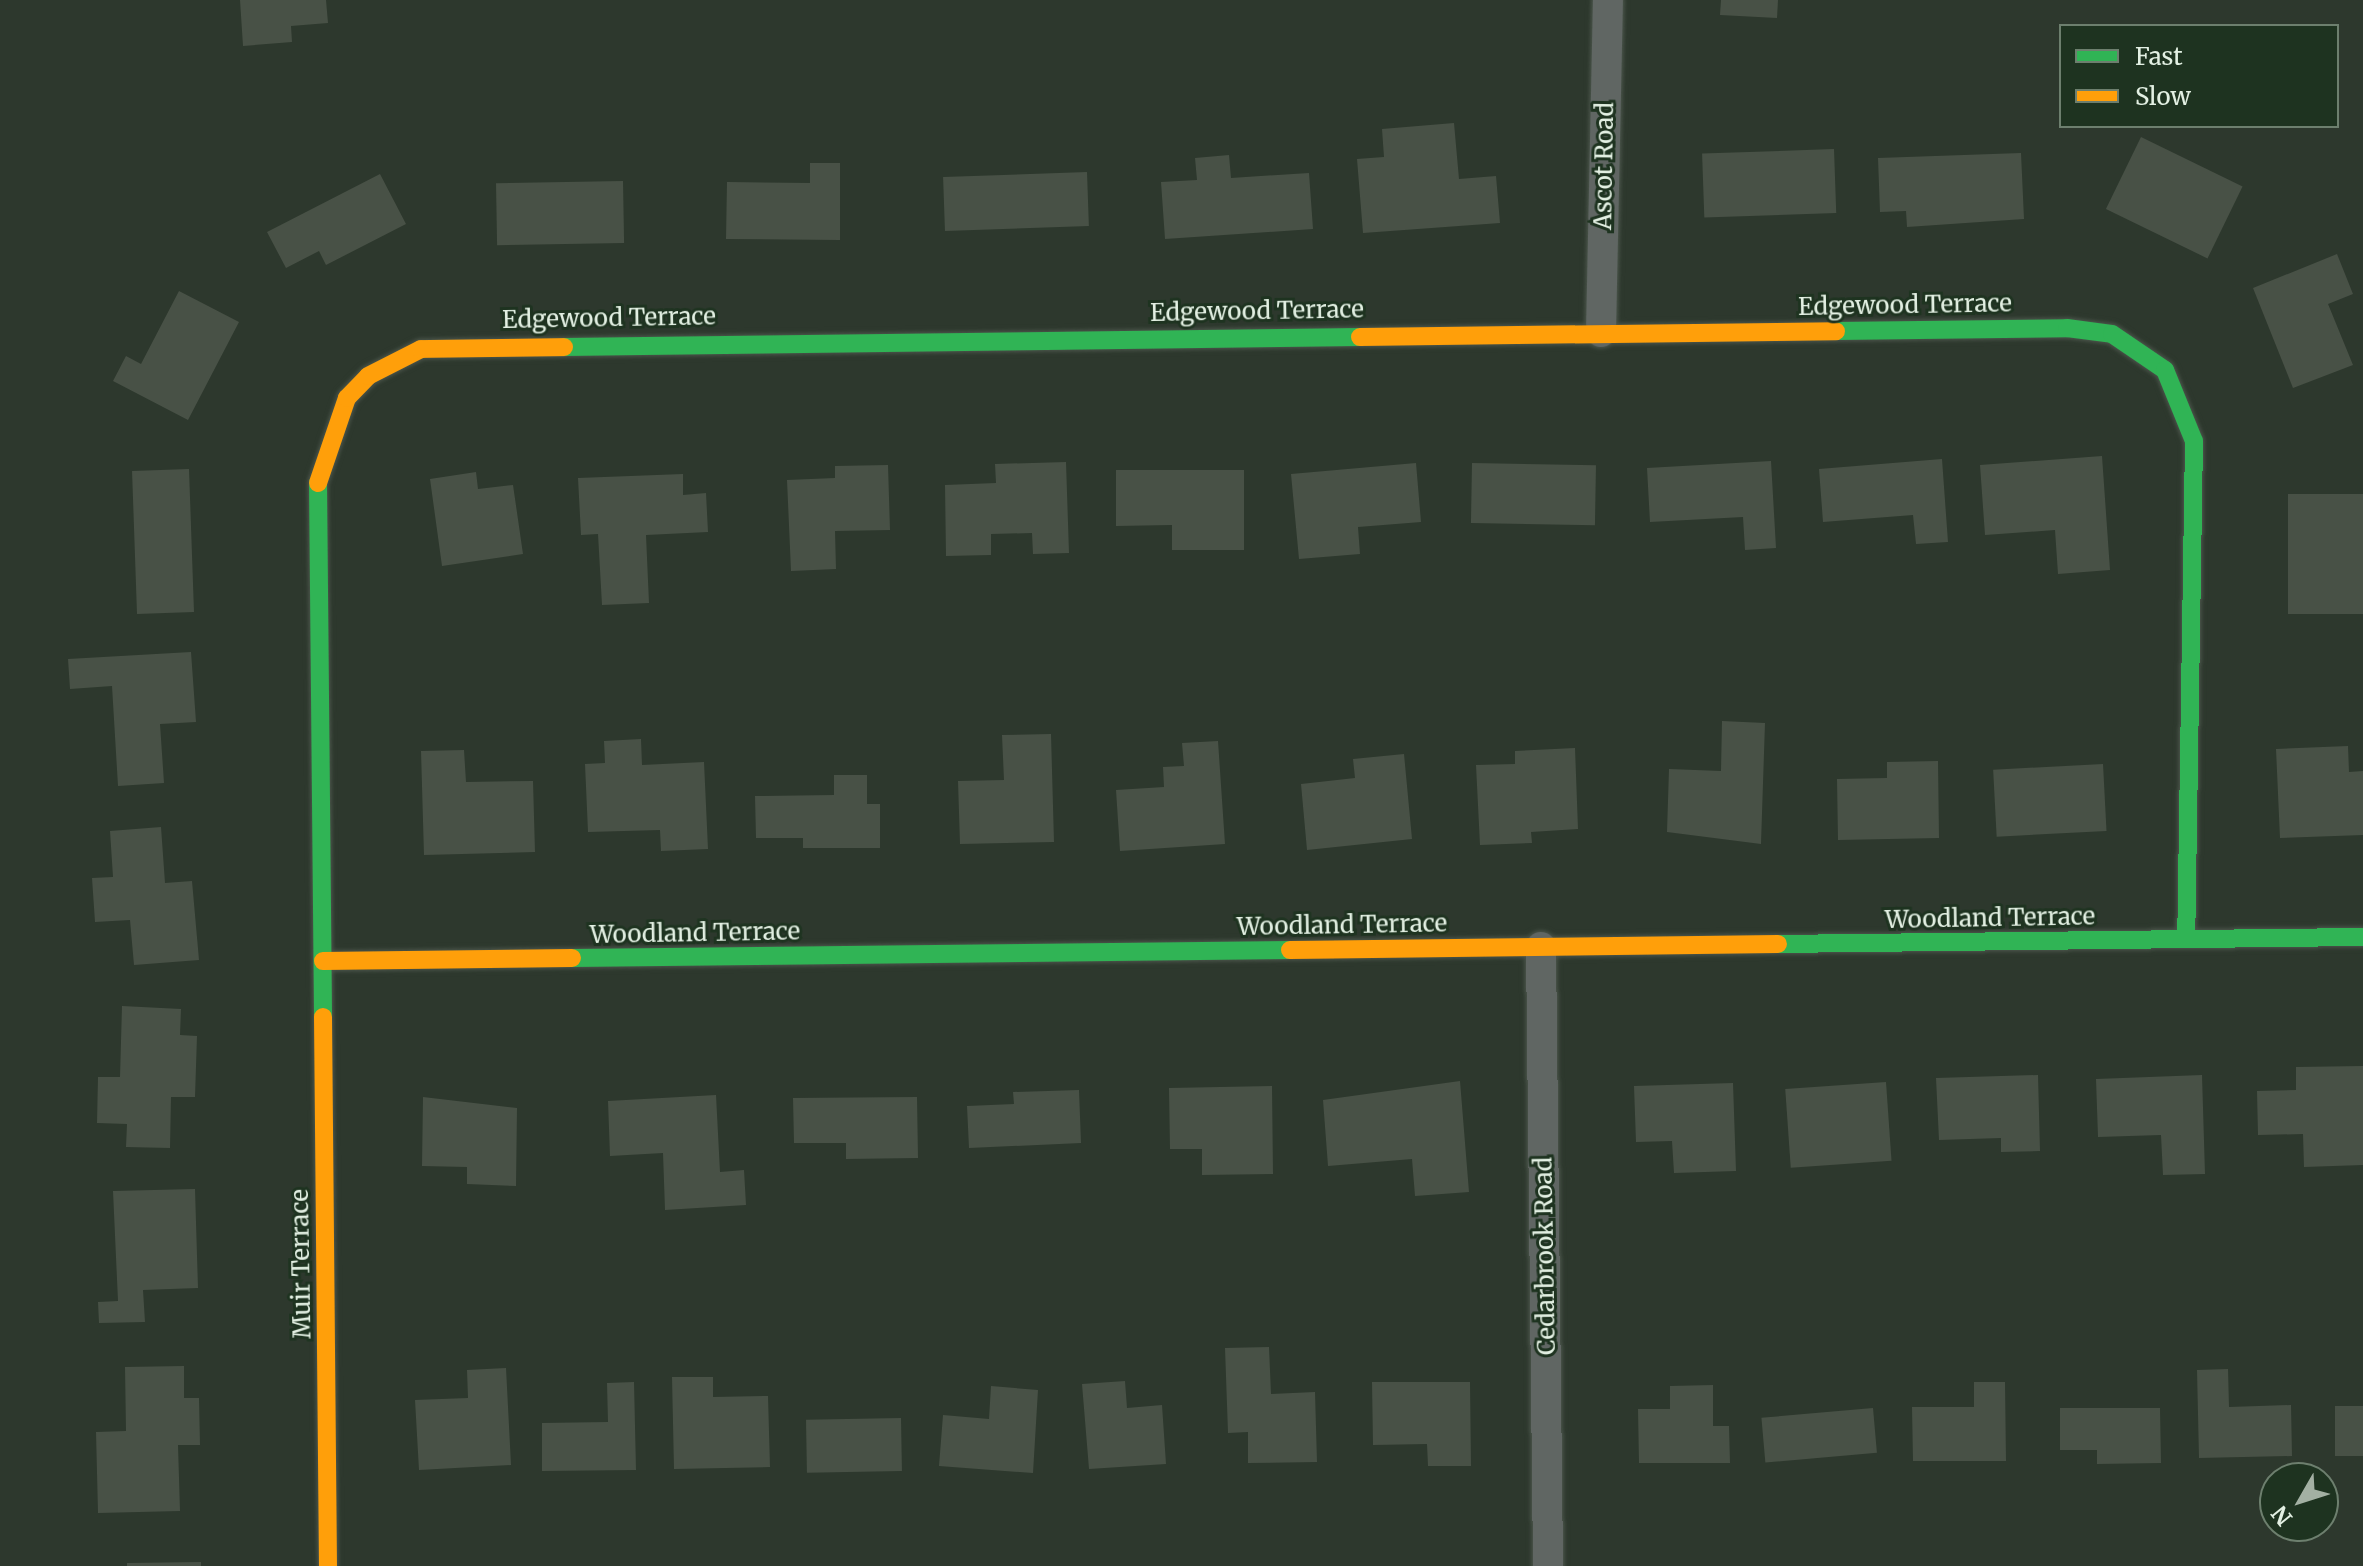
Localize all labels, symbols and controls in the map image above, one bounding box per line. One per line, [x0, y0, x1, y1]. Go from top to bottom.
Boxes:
legend [2059, 24, 2339, 128]
text: Fast [2135, 41, 2183, 72]
text: Slow [2135, 81, 2191, 112]
street label: Ascot Road [1588, 102, 1620, 230]
street label: Edgewood Terrace [1798, 289, 2012, 321]
street label: Edgewood Terrace [1150, 295, 1364, 327]
street label: Edgewood Terrace [502, 302, 716, 334]
street label: Woodland Terrace [1885, 902, 2095, 934]
street label: Woodland Terrace [1237, 909, 1447, 941]
street label: Woodland Terrace [590, 917, 800, 949]
street label: Cedarbrook Road [1529, 1157, 1561, 1355]
street label: Muir Terrace [285, 1189, 317, 1339]
north arrow [2259, 1462, 2339, 1542]
text: N [2266, 1500, 2298, 1531]

